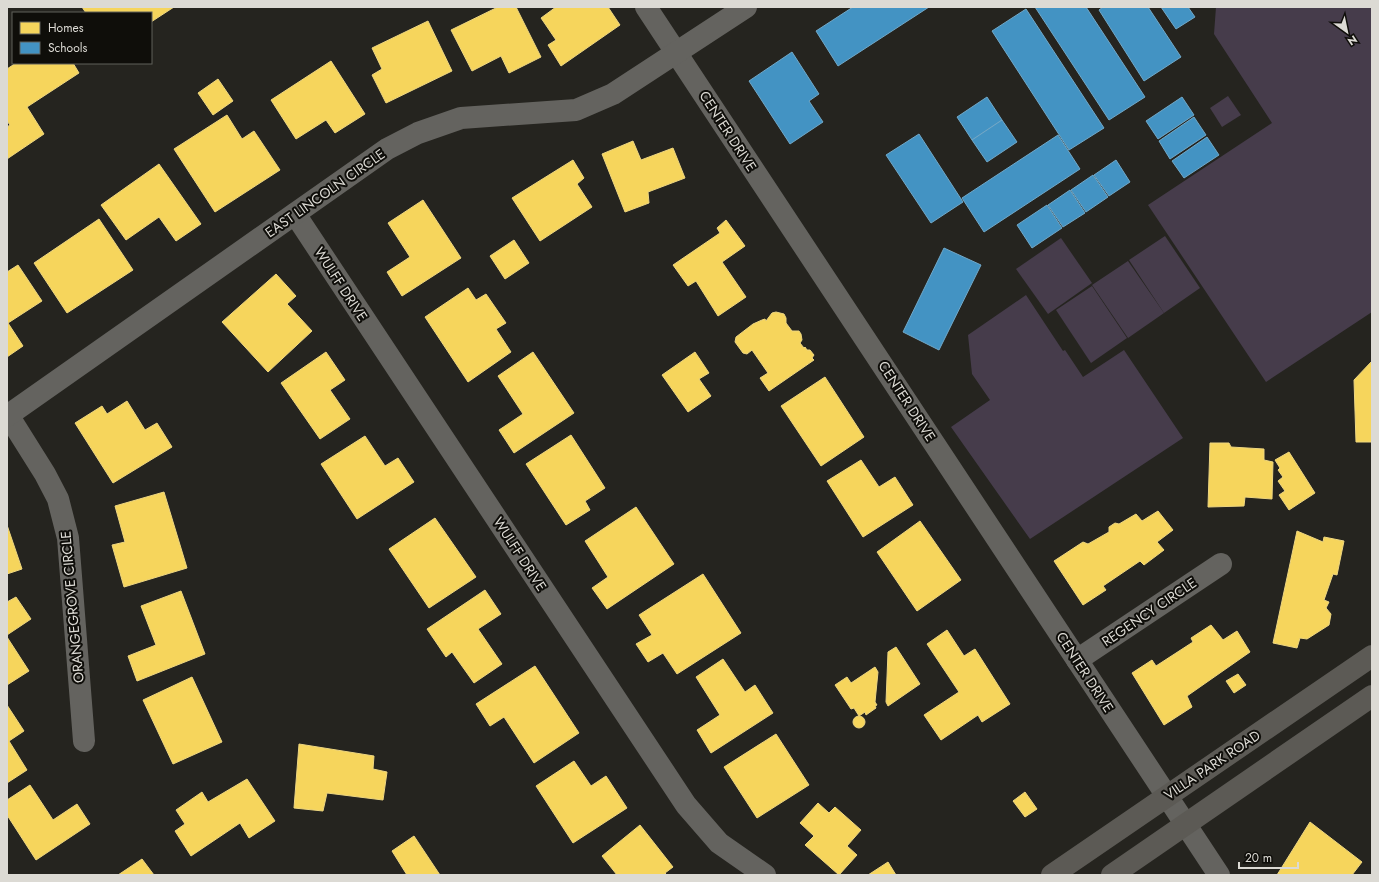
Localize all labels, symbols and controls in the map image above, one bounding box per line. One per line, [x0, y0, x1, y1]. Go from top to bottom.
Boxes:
legend [12, 12, 152, 64]
north arrow [1327, 12, 1367, 52]
text: Homes [48, 19, 84, 37]
text: N [1344, 31, 1360, 49]
text: Schools [48, 39, 87, 57]
street label: CENTER DRIVE [695, 87, 761, 175]
street label: EAST LINCOLN CIRCLE [261, 144, 389, 242]
street label: WULFF DRIVE [310, 243, 372, 325]
street label: CENTER DRIVE [874, 357, 940, 445]
street label: WULFF DRIVE [489, 513, 551, 595]
street label: ORANGEGROVE CIRCLE [55, 530, 89, 684]
street label: REGENCY CIRCLE [1098, 573, 1200, 651]
street label: CENTER DRIVE [1052, 628, 1118, 716]
street label: VILLA PARK ROAD [1160, 725, 1264, 805]
scale bar [1239, 844, 1298, 870]
text: 20 m [1245, 849, 1272, 867]

